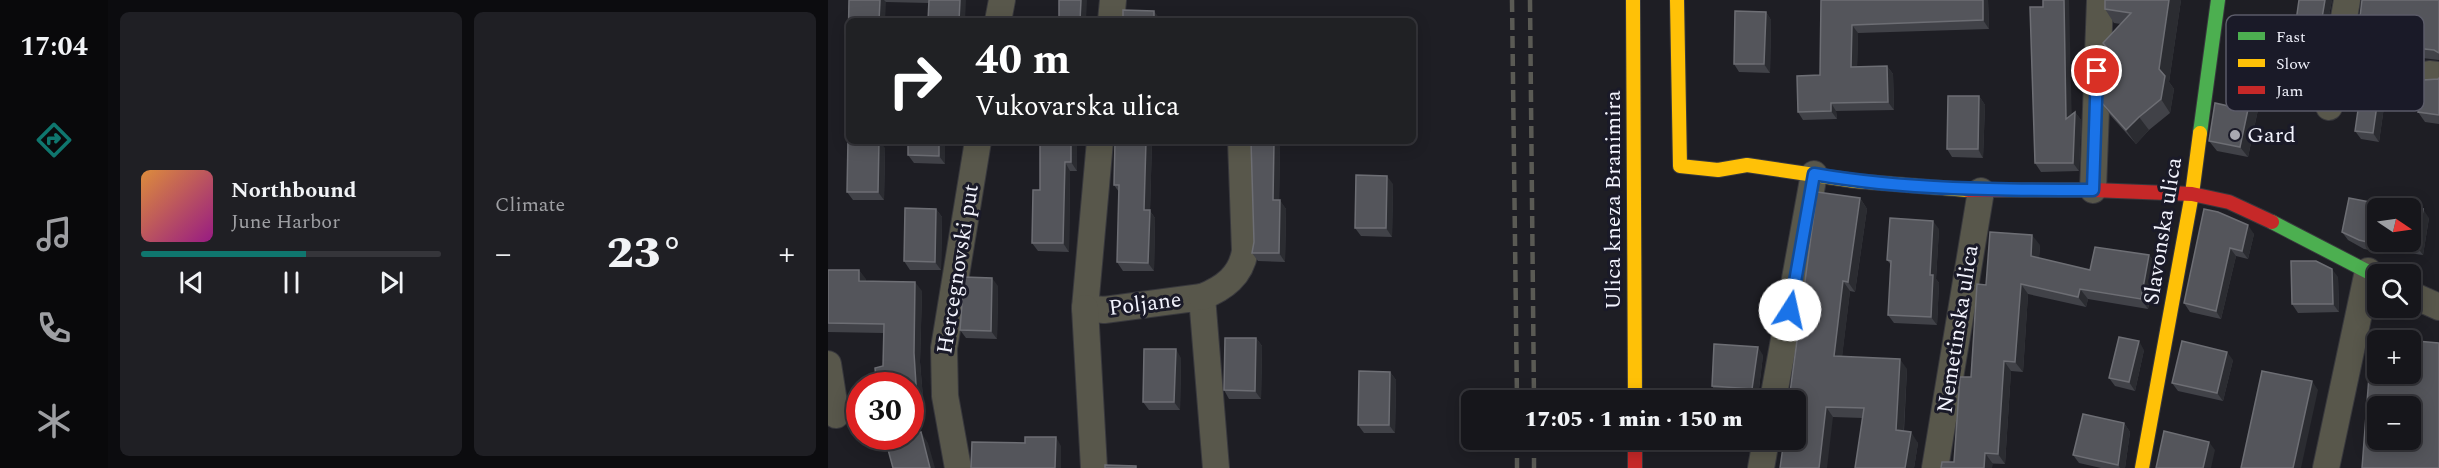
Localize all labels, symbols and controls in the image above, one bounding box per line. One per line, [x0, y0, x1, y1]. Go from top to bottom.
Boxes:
legend [2226, 15, 2424, 111]
text: Fast [2276, 25, 2306, 49]
text: 17:04 [20, 26, 88, 68]
text: 40 m [975, 29, 1070, 92]
icon: right [876, 42, 954, 120]
pin [2071, 45, 2122, 96]
text: Slow [2276, 52, 2311, 76]
icon: arrive [2080, 54, 2113, 87]
text: Jam [2276, 79, 2304, 103]
text: Vukovarska ulica [975, 86, 1180, 128]
street label: Ulica kneza Branimira [1597, 90, 1630, 310]
icon: directions [33, 119, 75, 161]
place label: Gard [2247, 119, 2296, 152]
marker: Gard [2228, 128, 2242, 142]
street label: Slavonska ulica [2135, 155, 2191, 307]
text: Northbound [231, 174, 357, 207]
street label: Hercegnovski put [928, 181, 988, 356]
text: Climate [495, 190, 565, 220]
north arrow [2367, 198, 2421, 252]
map controls [2367, 198, 2421, 450]
text: June Harbor [231, 207, 340, 237]
icon: music [33, 213, 75, 255]
text: 23° [607, 219, 683, 288]
text: − [495, 229, 512, 279]
text: + [778, 229, 795, 279]
street label: Nemetinska ulica [1928, 242, 1988, 416]
button: search [2367, 264, 2421, 318]
icon: previous [175, 266, 208, 299]
icon: pause [275, 266, 308, 299]
icon: next [375, 266, 408, 299]
position arrow [1758, 278, 1822, 342]
street label: Poljane [1107, 283, 1183, 325]
icon: phone [33, 307, 75, 349]
button: + [2367, 330, 2421, 384]
speed limit sign: 30 [846, 372, 924, 450]
button: − [2367, 396, 2421, 450]
icon: climate [33, 400, 75, 442]
text: 17:05 · 1 min · 150 m [1524, 403, 1743, 436]

